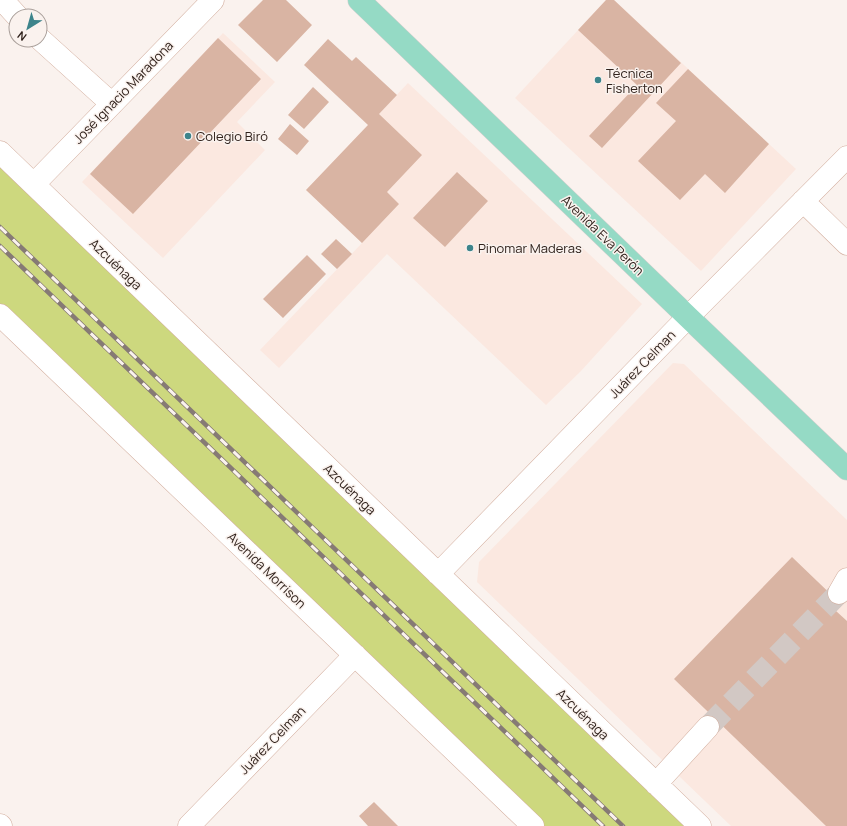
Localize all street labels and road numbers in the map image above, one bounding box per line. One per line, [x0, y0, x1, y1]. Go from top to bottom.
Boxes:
street label: José Ignacio Maradona [69, 37, 177, 147]
street label: Avenida Eva Perón [558, 191, 648, 279]
street label: Azcuénaga [86, 234, 146, 294]
street label: Juárez Celman [605, 326, 679, 402]
street label: Azcuénaga [320, 459, 380, 519]
street label: Avenida Morrison [224, 528, 310, 612]
street label: Azcuénaga [553, 684, 613, 744]
street label: Juárez Celman [235, 702, 309, 778]

